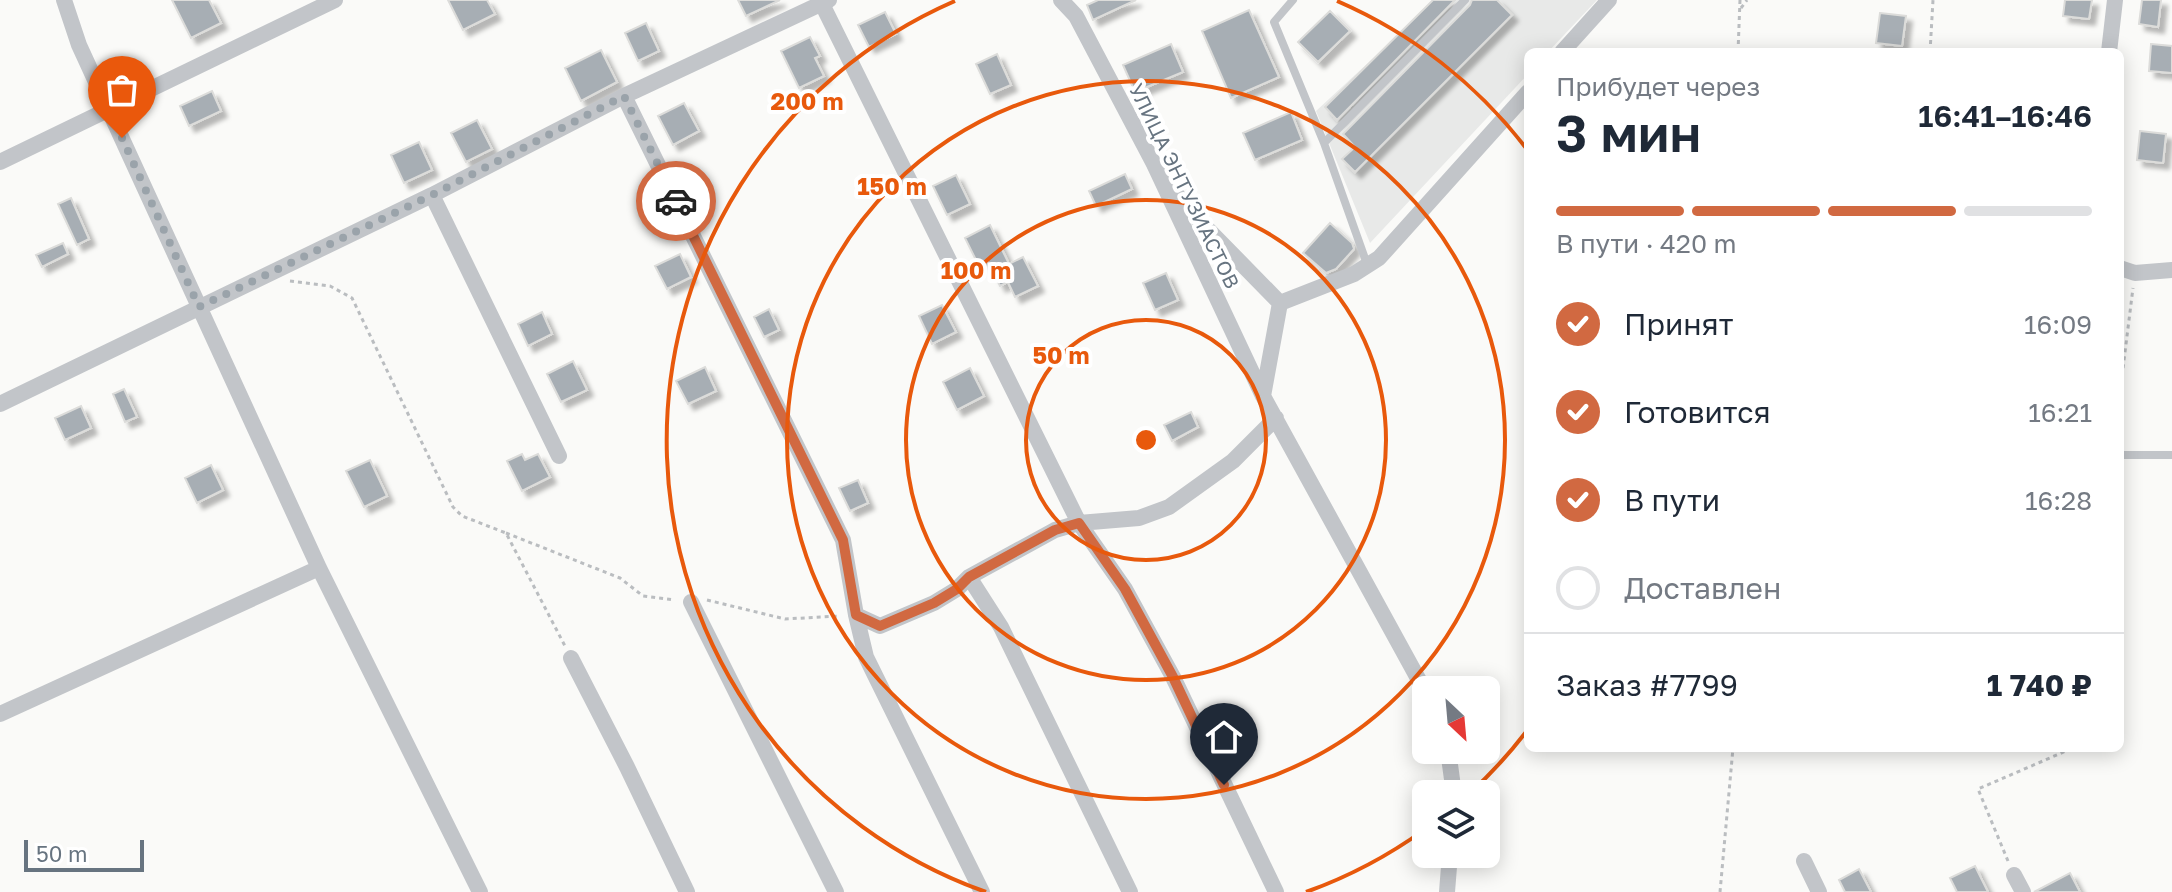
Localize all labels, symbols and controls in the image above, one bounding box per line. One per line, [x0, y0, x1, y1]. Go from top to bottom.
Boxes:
pin [88, 56, 156, 138]
icon: bag [100, 68, 144, 112]
text: Прибудет через [1556, 71, 1760, 102]
street label: УЛИЦА ЭНТУЗИАСТОВ [1125, 79, 1245, 292]
text: 200 m [771, 86, 843, 115]
text: 16:41–16:46 [1918, 98, 2092, 134]
text: 3 мин [1556, 101, 1701, 163]
courier [636, 161, 716, 241]
text: 150 m [857, 171, 927, 200]
icon: car [654, 179, 698, 223]
text: В пути · 420 m [1556, 228, 1737, 259]
text: 100 m [941, 255, 1011, 284]
icon: check [1556, 302, 1600, 346]
text: Принят [1624, 306, 1733, 342]
text: 16:09 [2024, 309, 2092, 340]
text: 50 m [1032, 340, 1090, 369]
icon: check [1556, 390, 1600, 434]
text: Готовится [1624, 394, 1771, 430]
text: 16:21 [2028, 397, 2092, 428]
centre of rings [1132, 426, 1160, 454]
icon: check [1556, 478, 1600, 522]
text: В пути [1624, 482, 1720, 518]
text: 16:28 [2025, 485, 2092, 516]
text: Доставлен [1624, 570, 1781, 606]
text: Заказ #7799 [1556, 667, 1738, 703]
text: 1 740 ₽ [1987, 667, 2092, 703]
north arrow [1412, 676, 1500, 764]
map controls [1412, 676, 1500, 868]
pin [1190, 703, 1258, 785]
icon: home [1202, 715, 1246, 759]
button: layers [1412, 780, 1500, 868]
scale bar [24, 836, 144, 872]
text: 50 m [36, 840, 87, 867]

